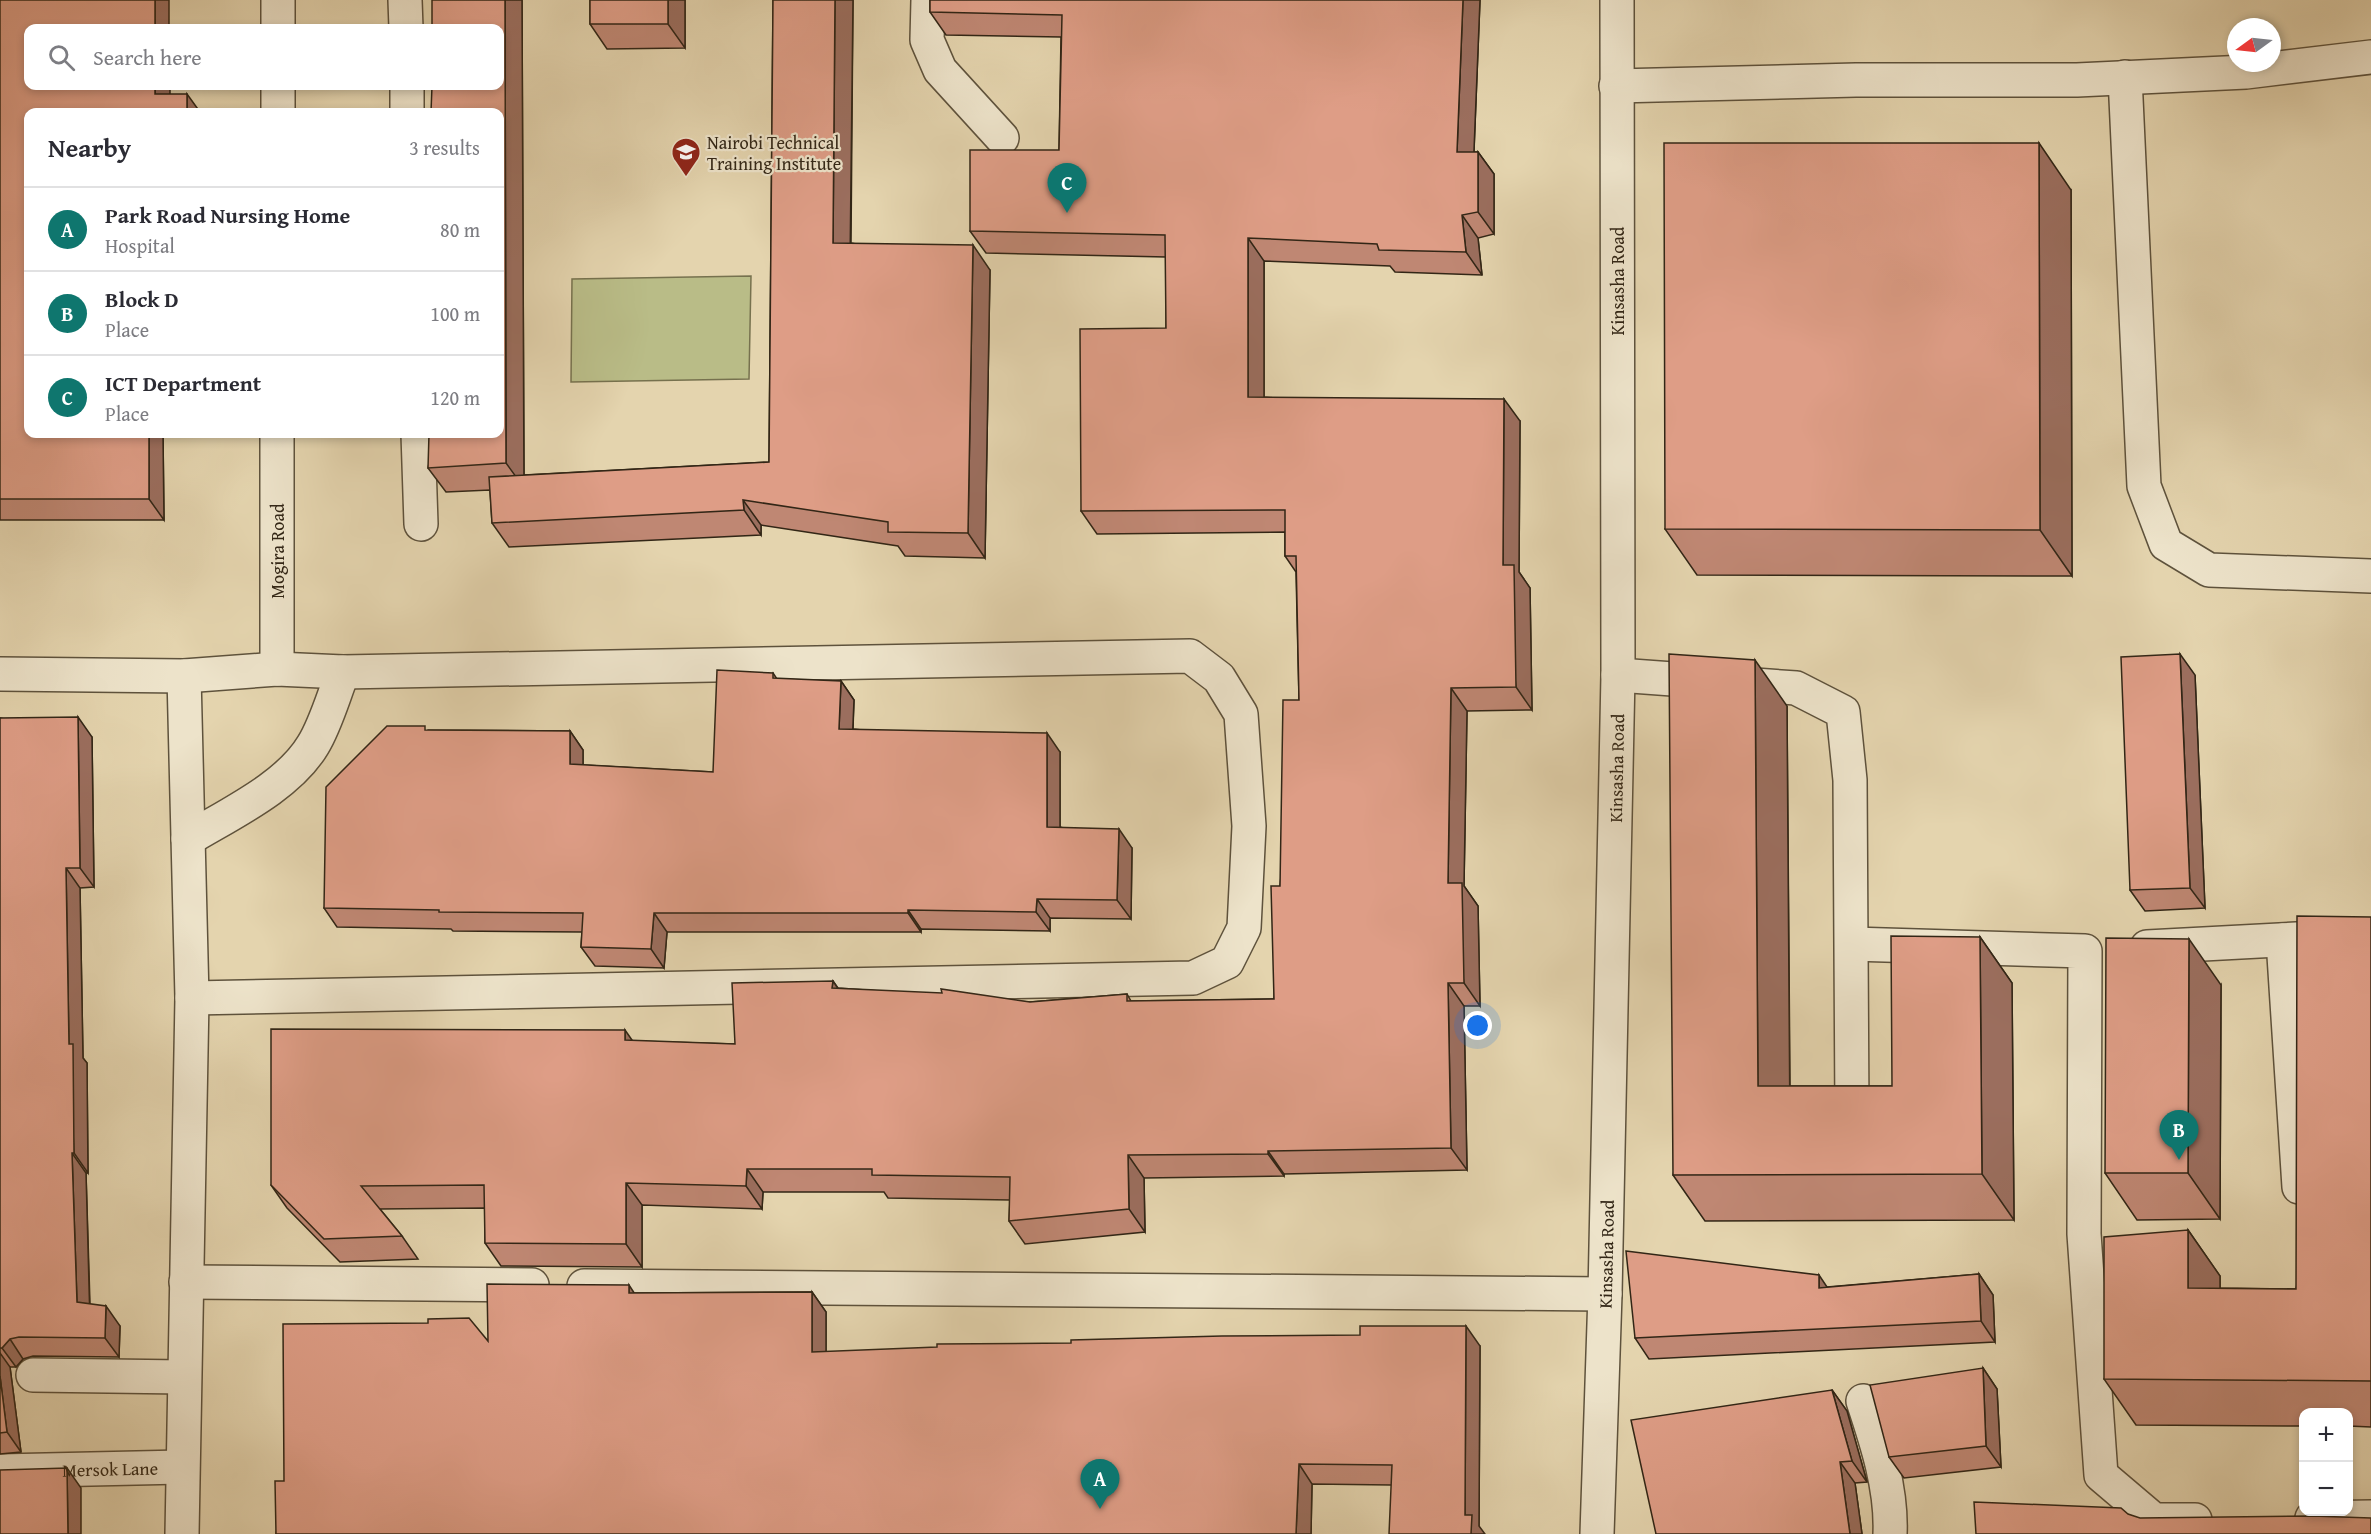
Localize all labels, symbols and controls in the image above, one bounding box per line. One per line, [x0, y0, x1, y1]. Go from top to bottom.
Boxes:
north arrow [2227, 18, 2281, 72]
search box [24, 24, 504, 90]
icon: search [45, 41, 78, 74]
text: Search here [93, 41, 202, 73]
text: Nearby [48, 128, 131, 167]
place label: Nairobi Technical Training Institute [707, 129, 841, 177]
text: 3 results [409, 133, 480, 162]
school or university icon: Nairobi Technical Training Institute [670, 136, 702, 178]
pin: C [1048, 164, 1086, 213]
text: Park Road Nursing Home [105, 199, 350, 231]
text: A [61, 215, 74, 244]
text: 80 m [440, 215, 480, 244]
street label: Kinsasha Road [1604, 226, 1631, 335]
text: Hospital [105, 231, 175, 260]
text: Block D [105, 283, 179, 315]
text: B [61, 299, 74, 328]
text: 100 m [430, 299, 480, 328]
text: Place [105, 315, 149, 344]
text: ICT Department [105, 367, 261, 399]
text: C [62, 383, 73, 412]
text: 120 m [430, 383, 480, 412]
text: Place [105, 399, 149, 428]
street label: Mogira Road [264, 503, 291, 599]
street label: Kinsasha Road [1601, 713, 1631, 823]
your location [1463, 1011, 1492, 1040]
pin: B [2160, 1110, 2198, 1160]
street label: Kinsasha Road [1591, 1199, 1620, 1309]
map controls [2299, 1408, 2353, 1516]
button: + [2299, 1408, 2353, 1462]
street label: Mersok Lane [62, 1454, 158, 1483]
pin: A [1080, 1460, 1120, 1509]
button: − [2299, 1462, 2353, 1516]

